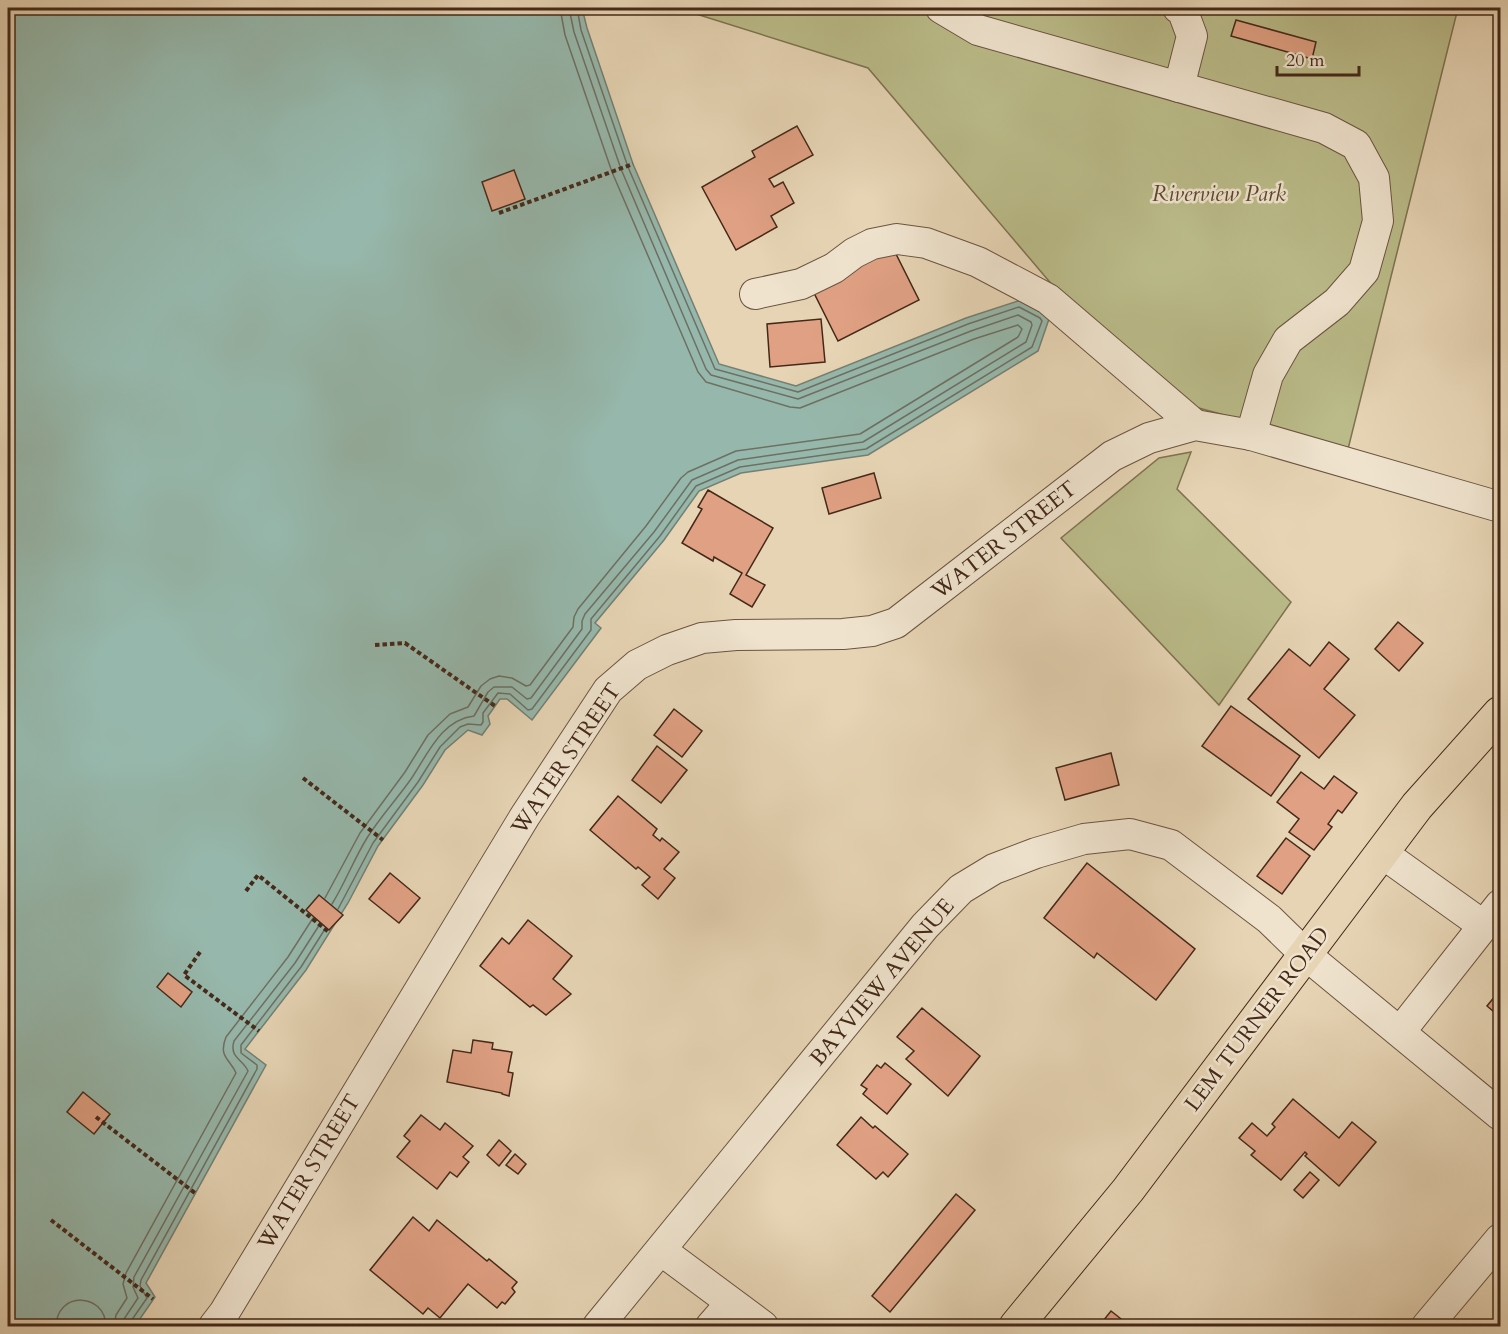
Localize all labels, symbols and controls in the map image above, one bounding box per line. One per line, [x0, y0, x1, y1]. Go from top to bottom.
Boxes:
scale bar [1277, 39, 1360, 77]
text: 20 m [1286, 48, 1325, 73]
park label: Riverview Park [1152, 179, 1286, 209]
street label: WATER STREET [924, 474, 1083, 607]
street label: WATER STREET [504, 677, 628, 841]
street label: BAYVIEW AVENUE [803, 892, 961, 1072]
street label: LEM TURNER ROAD [1178, 920, 1336, 1118]
street label: WATER STREET [250, 1089, 367, 1256]

